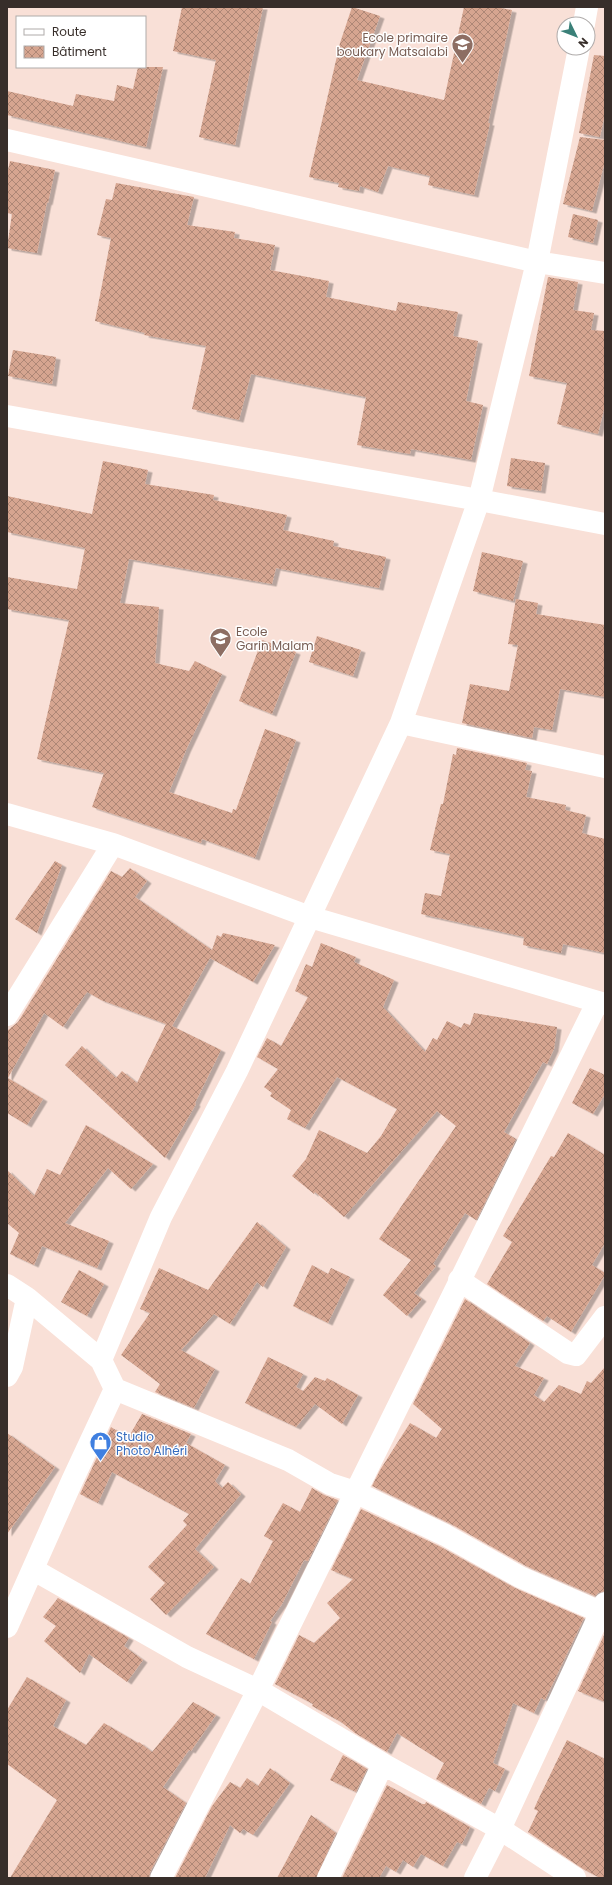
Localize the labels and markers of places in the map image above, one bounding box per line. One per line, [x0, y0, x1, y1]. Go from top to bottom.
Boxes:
place label: Ecole primaire boukary Matsalabi [336, 29, 448, 60]
school or university icon: Ecole primaire boukary Matsalabi [450, 31, 476, 64]
place label: Ecole Garin Malam [236, 623, 314, 654]
school or university icon: Ecole Garin Malam [208, 625, 234, 658]
place label: Studio Photo Alhéri [116, 1428, 187, 1459]
shop icon: Studio Photo Alhéri [88, 1430, 114, 1463]

